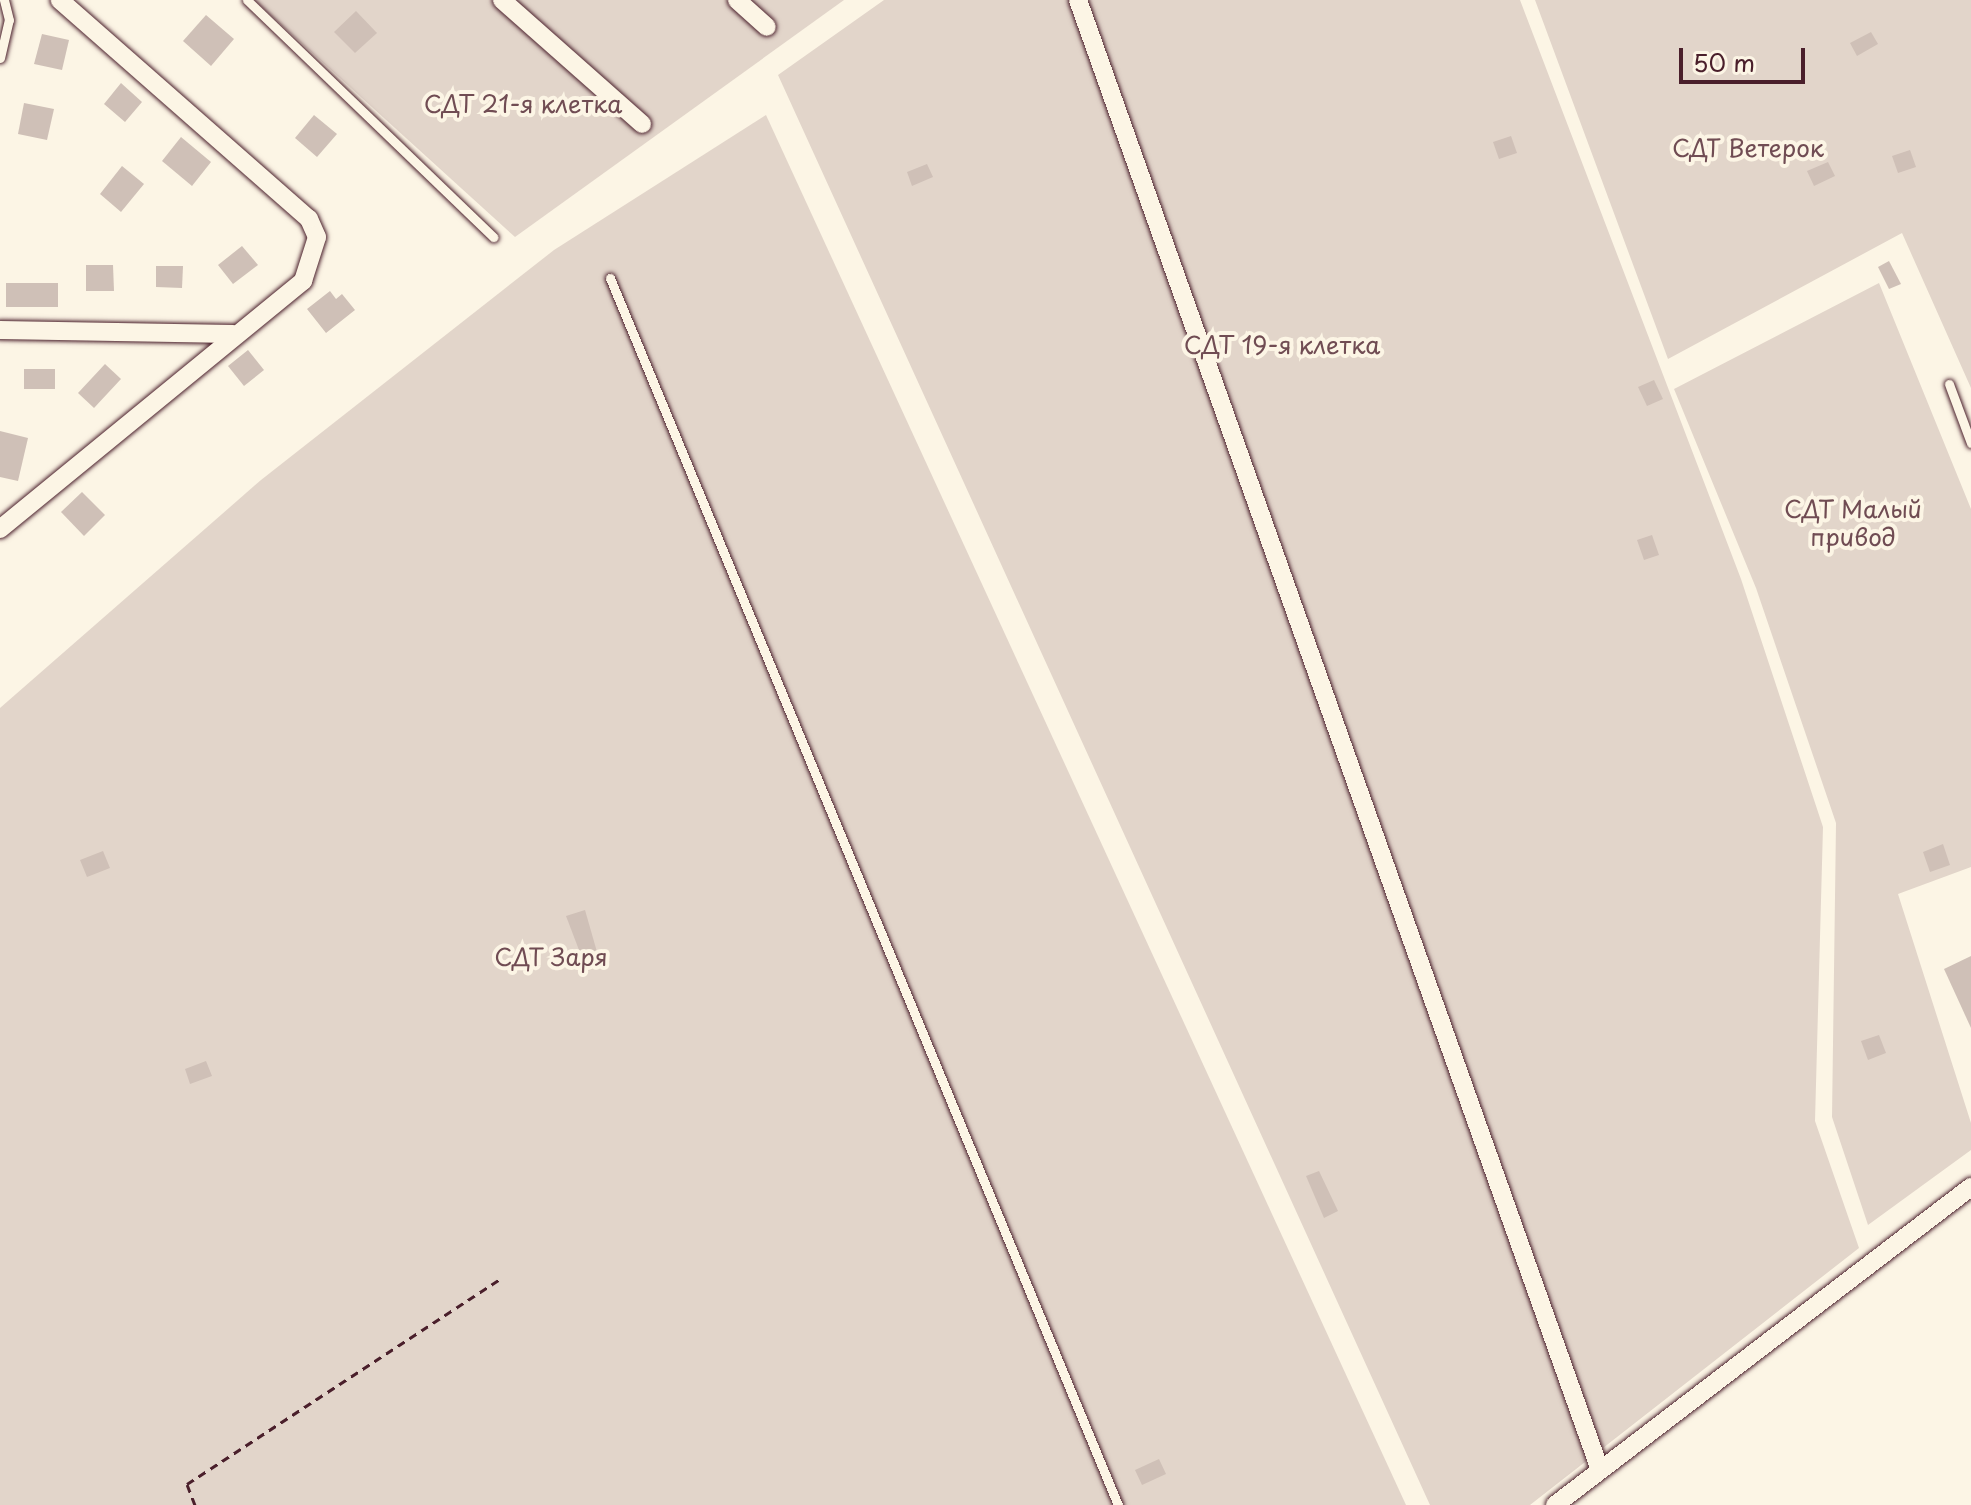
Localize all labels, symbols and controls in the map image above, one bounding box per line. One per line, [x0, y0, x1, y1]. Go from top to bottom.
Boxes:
scale bar [1683, 32, 1809, 82]
text: 50 m [1693, 44, 1755, 80]
park label: СДТ 21-я клетка [423, 90, 623, 118]
park label: СДТ Ветерок [1670, 134, 1826, 162]
park label: СДТ 19-я клетка [1184, 331, 1380, 359]
park label: СДТ Малый привод [1783, 495, 1923, 551]
park label: СДТ Заря [493, 943, 609, 971]

